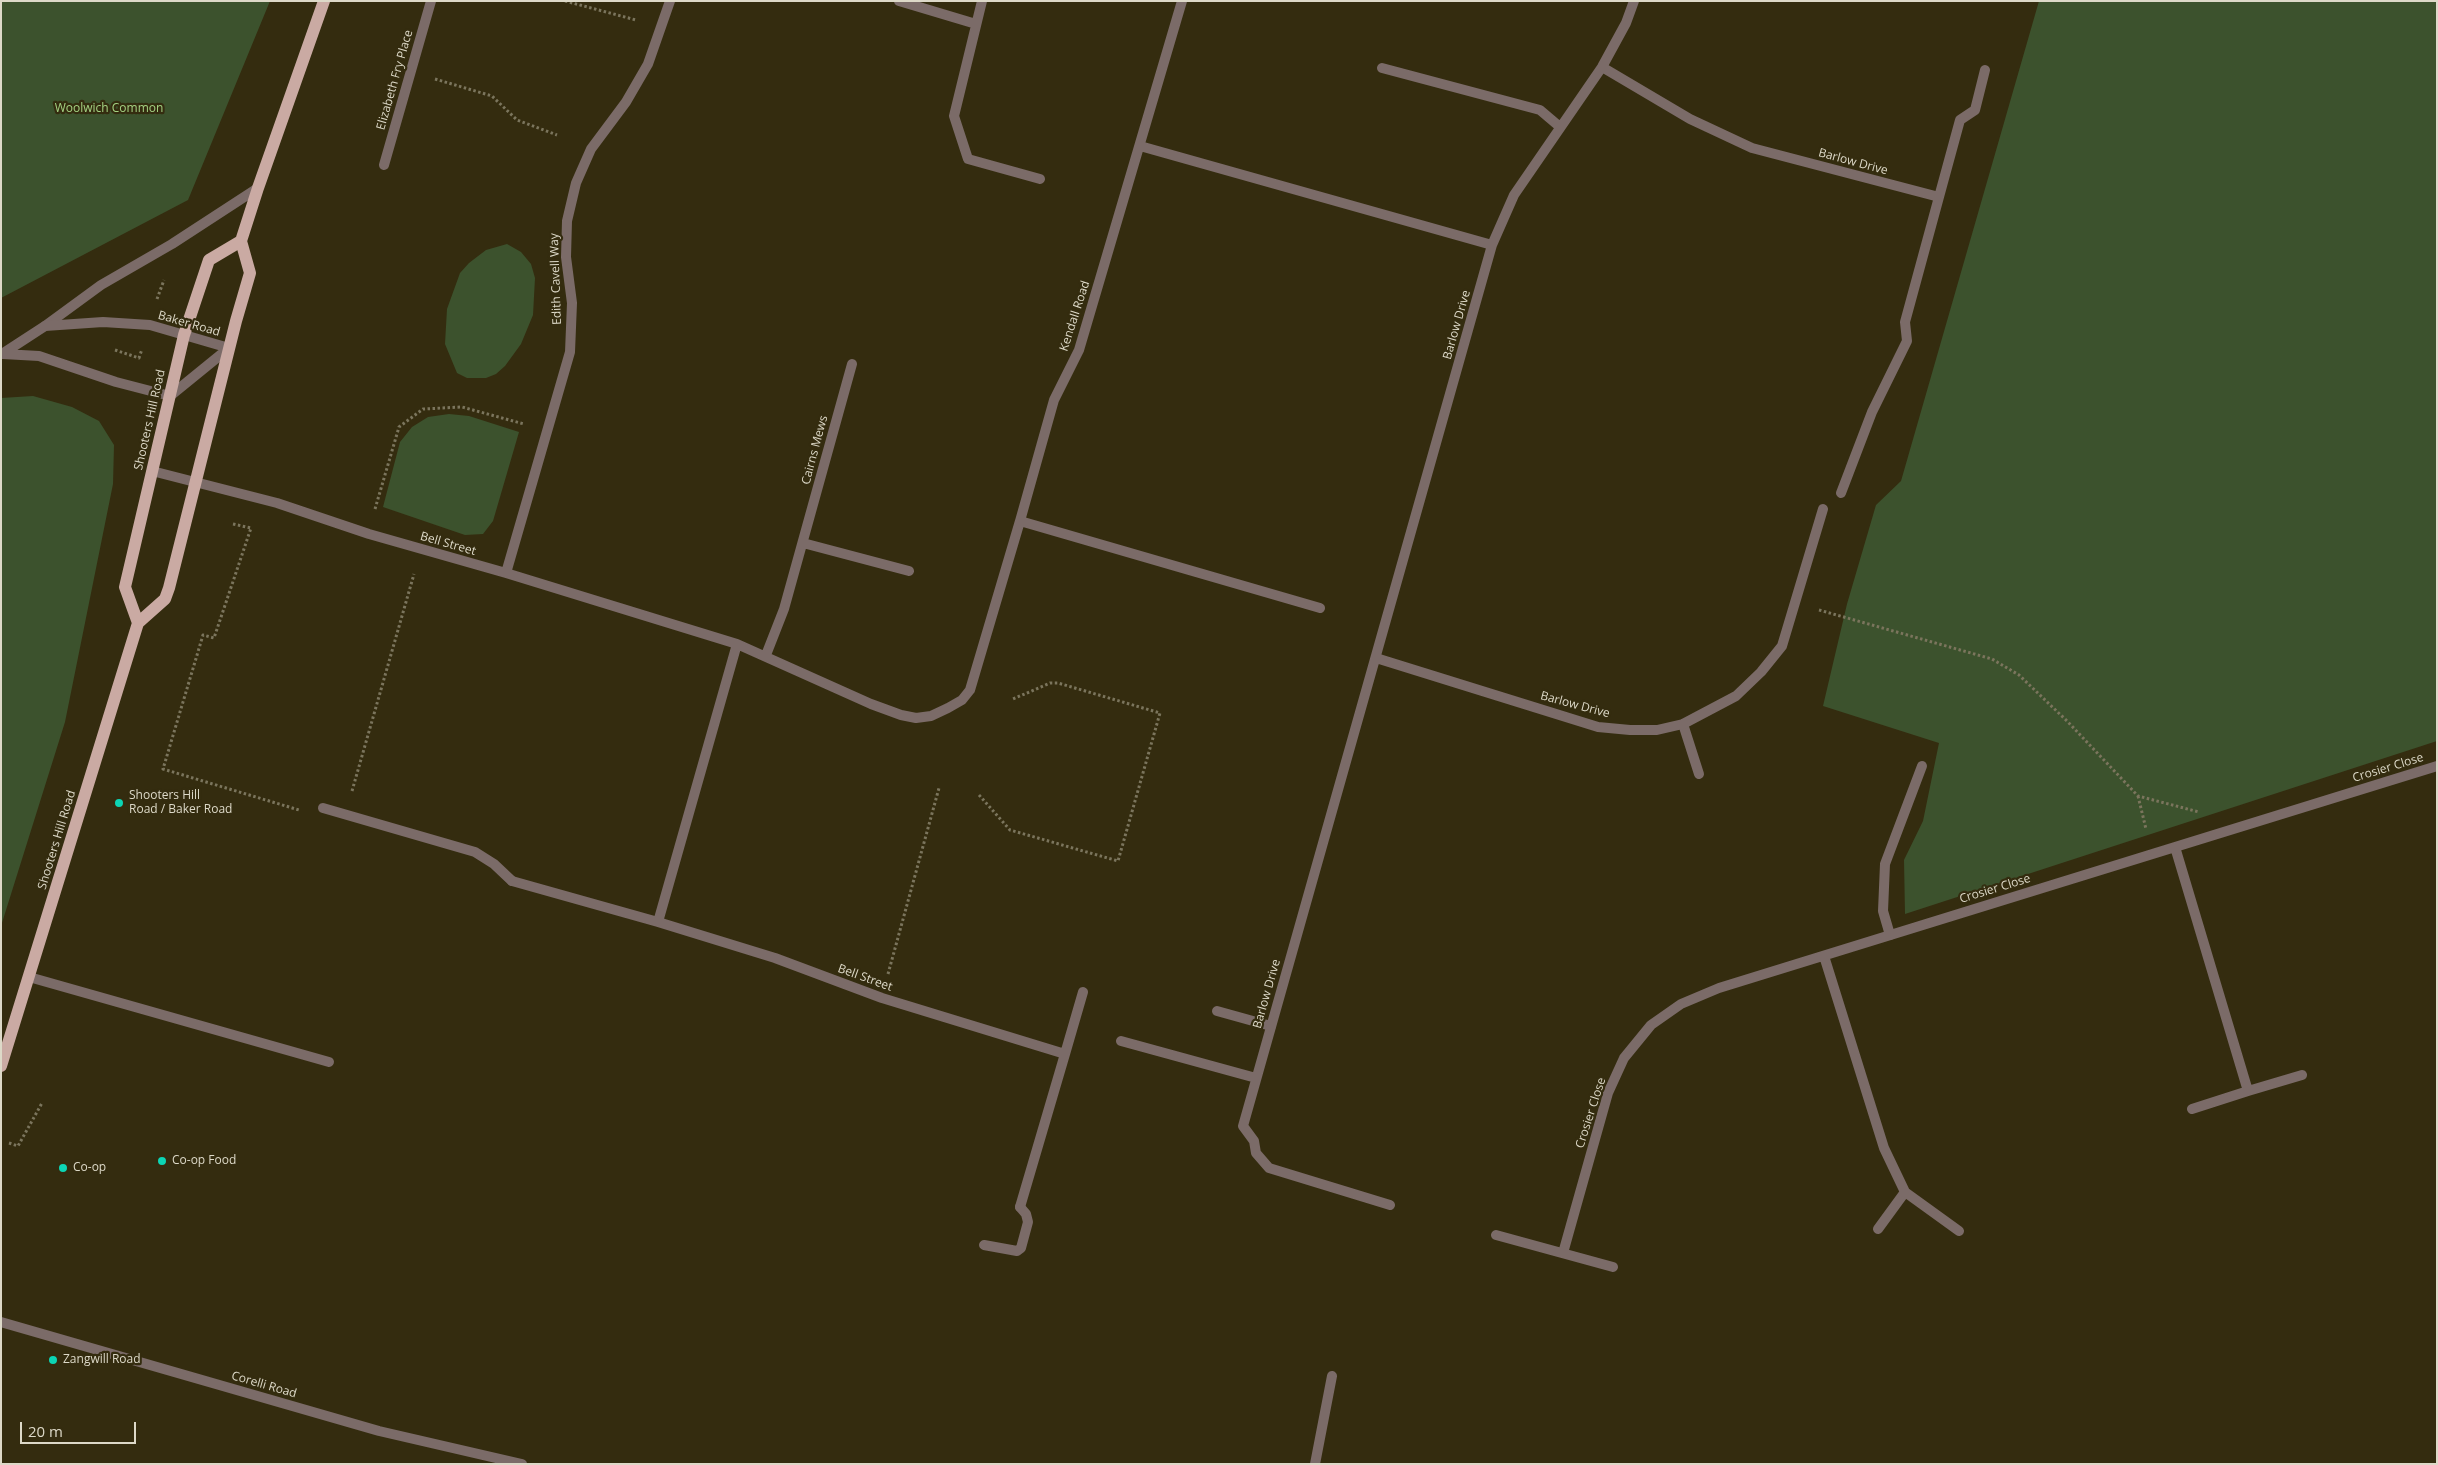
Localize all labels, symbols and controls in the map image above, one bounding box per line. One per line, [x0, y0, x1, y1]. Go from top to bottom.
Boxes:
street label: Elizabeth Fry Place [374, 28, 416, 132]
park label: Woolwich Common [55, 102, 163, 116]
street label: Barlow Drive [1817, 146, 1889, 178]
street label: Edith Cavell Way [547, 233, 565, 325]
street label: Kendall Road [1057, 279, 1093, 353]
street label: Barlow Drive [1440, 289, 1474, 361]
street label: Baker Road [156, 308, 222, 340]
street label: Shooters Hill Road [131, 368, 169, 472]
street label: Cairns Mews [799, 414, 831, 486]
street label: Bell Street [419, 529, 477, 559]
street label: Barlow Drive [1539, 689, 1611, 721]
street label: Crosier Close [2351, 750, 2425, 786]
street label: Shooters Hill Road [35, 789, 79, 891]
place label: Shooters Hill Road / Baker Road [129, 789, 232, 817]
marker: Shooters Hill Road / Baker Road [113, 797, 125, 809]
street label: Crosier Close [1958, 871, 2032, 907]
street label: Barlow Drive [1250, 958, 1284, 1030]
street label: Bell Street [836, 961, 894, 995]
street label: Crosier Close [1573, 1076, 1609, 1150]
place label: Co-op Food [172, 1154, 236, 1168]
marker: Co-op Food [156, 1155, 168, 1167]
place label: Co-op [73, 1161, 106, 1175]
marker: Co-op [57, 1162, 69, 1174]
place label: Zangwill Road [63, 1353, 141, 1367]
marker: Zangwill Road [47, 1354, 59, 1366]
street label: Corelli Road [230, 1369, 298, 1401]
scale bar [22, 1412, 139, 1444]
text: 20 m [28, 1421, 63, 1441]

